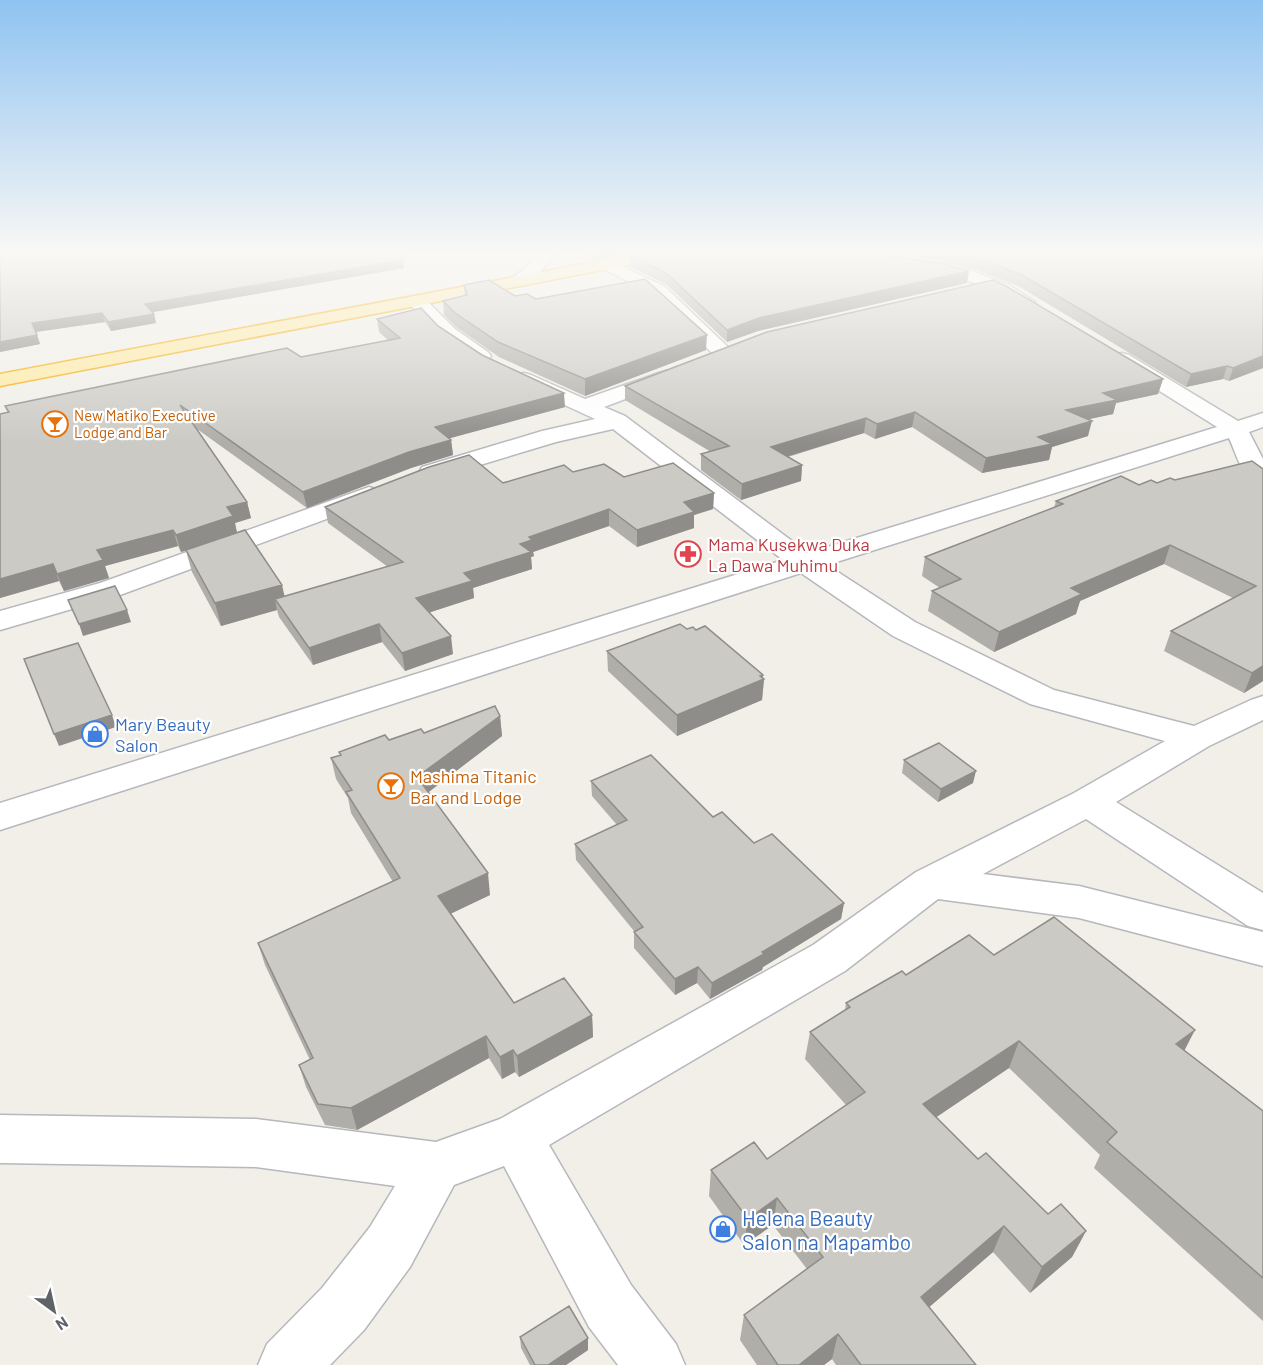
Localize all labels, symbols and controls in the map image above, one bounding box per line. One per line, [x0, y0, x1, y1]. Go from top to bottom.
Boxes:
place label: New Matiko Executive Lodge and Bar [74, 406, 216, 441]
bar icon: New Matiko Executive Lodge and Bar [40, 409, 70, 439]
place label: Mama Kusekwa Duka La Dawa Muhimu [708, 533, 870, 576]
pharmacy icon: Mama Kusekwa Duka La Dawa Muhimu [673, 539, 703, 569]
place label: Mary Beauty Salon [115, 713, 211, 756]
shop icon: Mary Beauty Salon [80, 719, 110, 749]
place label: Mashima Titanic Bar and Lodge [410, 765, 537, 808]
bar icon: Mashima Titanic Bar and Lodge [376, 771, 406, 801]
place label: Helena Beauty Salon na Mapambo [742, 1205, 911, 1254]
shop icon: Helena Beauty Salon na Mapambo [708, 1214, 738, 1244]
north arrow [24, 1281, 84, 1341]
text: N [53, 1313, 72, 1335]

